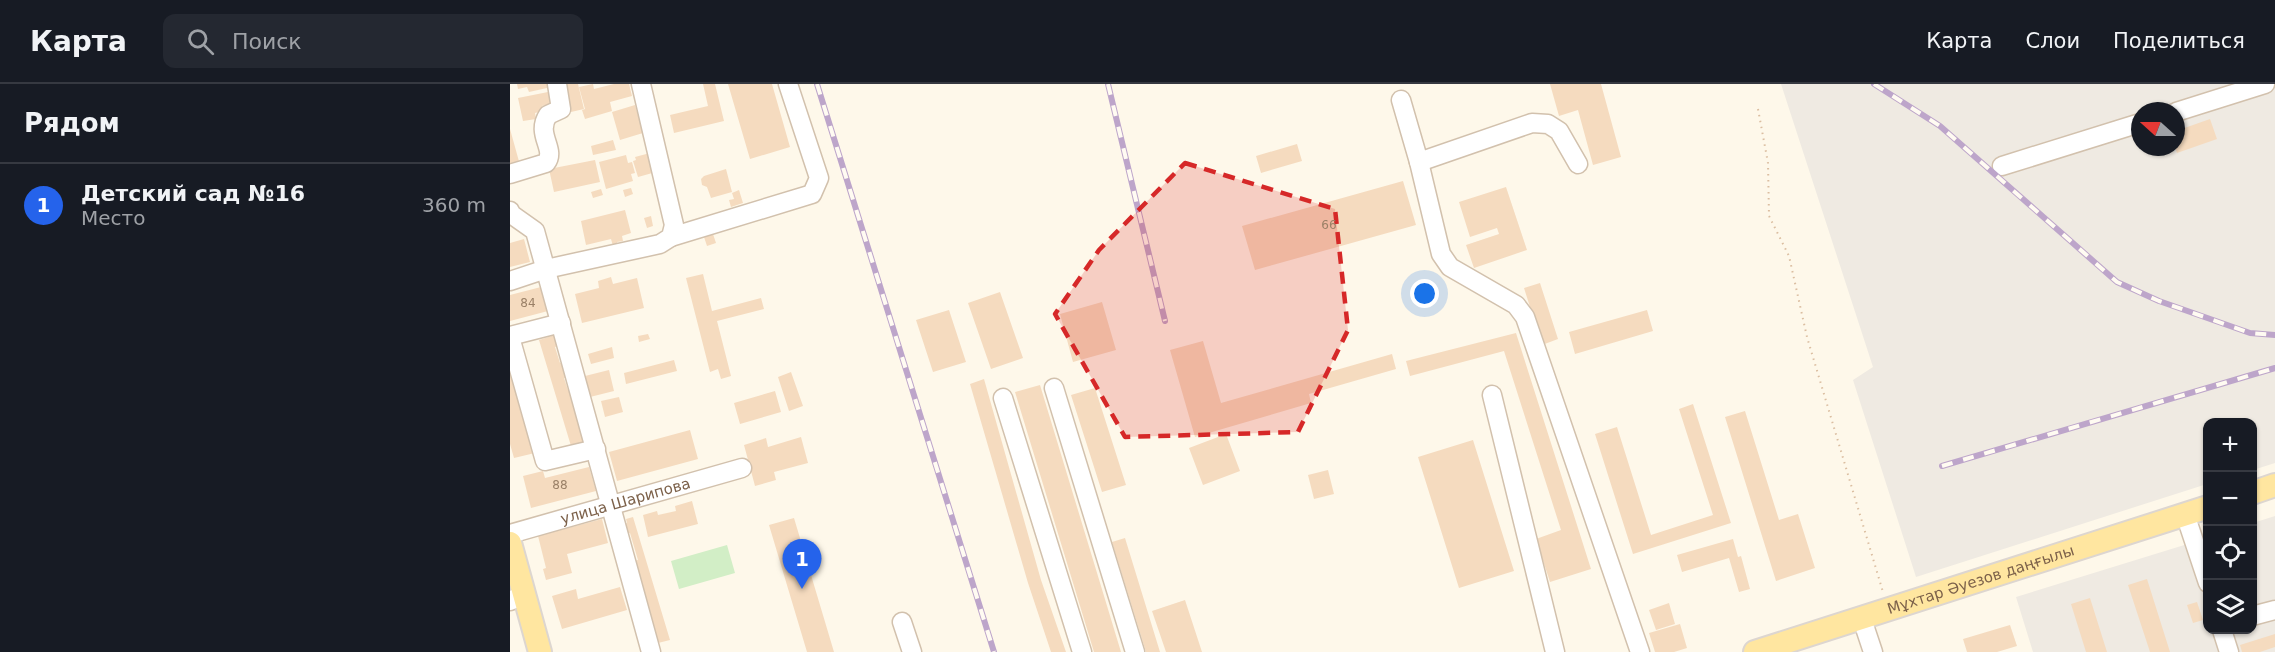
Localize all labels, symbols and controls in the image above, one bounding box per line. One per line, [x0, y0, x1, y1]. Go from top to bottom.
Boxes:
search box [163, 14, 583, 68]
text: Карта [30, 25, 127, 58]
icon: search [184, 25, 217, 58]
text: Поиск [232, 29, 302, 54]
text: Карта [1926, 29, 1992, 53]
text: Слои [2025, 29, 2080, 53]
text: Поделиться [2113, 29, 2245, 53]
north arrow [2131, 102, 2185, 156]
text: Рядом [24, 108, 120, 138]
text: Детский сад №16 [81, 181, 305, 206]
text: 1 [37, 193, 50, 217]
text: 360 m [422, 193, 486, 217]
text: Место [81, 206, 145, 230]
house number: 66 [1321, 218, 1337, 232]
your location [1410, 279, 1439, 308]
house number: 84 [520, 296, 536, 310]
map controls [2203, 418, 2257, 634]
button: + [2203, 418, 2257, 472]
button: − [2203, 472, 2257, 526]
street label: улица Шарипова [559, 474, 692, 528]
house number: 88 [552, 478, 568, 492]
button: locate [2203, 526, 2257, 580]
pin: 1 [782, 540, 822, 589]
street label: Мұхтар Әуезов даңғылы [1885, 541, 2076, 618]
button: layers [2203, 580, 2257, 634]

